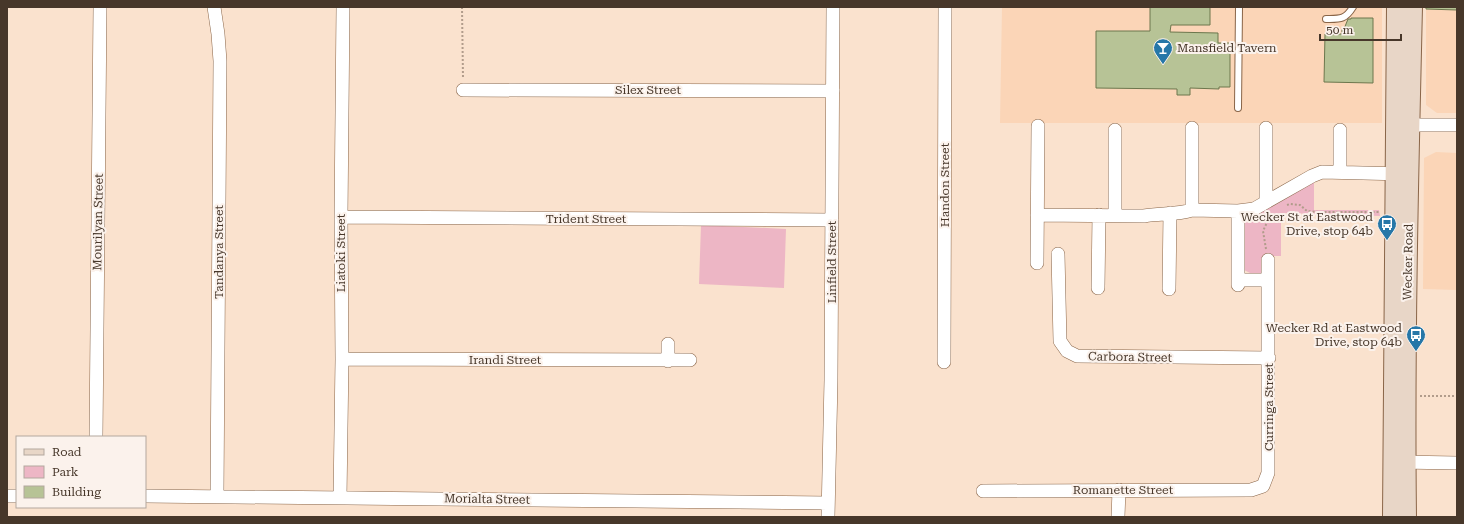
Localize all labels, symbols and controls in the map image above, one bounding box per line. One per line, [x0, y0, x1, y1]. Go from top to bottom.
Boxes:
scale bar [1320, 16, 1401, 42]
text: 50 m [1326, 23, 1353, 37]
bar icon: Mansfield Tavern [1152, 37, 1174, 65]
place label: Mansfield Tavern [1177, 41, 1277, 55]
street label: Silex Street [615, 83, 681, 97]
street label: Handon Street [938, 142, 952, 227]
street label: Mourilyan Street [90, 173, 106, 271]
street label: Tandanya Street [212, 204, 226, 299]
place label: Wecker St at Eastwood Drive, stop 64b [1241, 210, 1373, 238]
street label: Trident Street [546, 212, 627, 226]
street label: Liatoki Street [334, 213, 348, 292]
bus stop icon: Wecker St at Eastwood Drive, stop 64b [1376, 213, 1398, 241]
street label: Linfield Street [825, 220, 839, 303]
street label: Wecker Road [1400, 223, 1416, 300]
place label: Wecker Rd at Eastwood Drive, stop 64b [1266, 321, 1402, 349]
bus stop icon: Wecker Rd at Eastwood Drive, stop 64b [1405, 324, 1427, 352]
street label: Carbora Street [1088, 349, 1173, 365]
street label: Irandi Street [469, 353, 542, 367]
street label: Curringa Street [1262, 362, 1276, 451]
legend [16, 436, 146, 508]
text: Road [52, 445, 82, 459]
text: Park [52, 465, 79, 479]
street label: Romanette Street [1073, 483, 1174, 497]
text: Building [52, 485, 101, 499]
street label: Morialta Street [444, 491, 531, 507]

